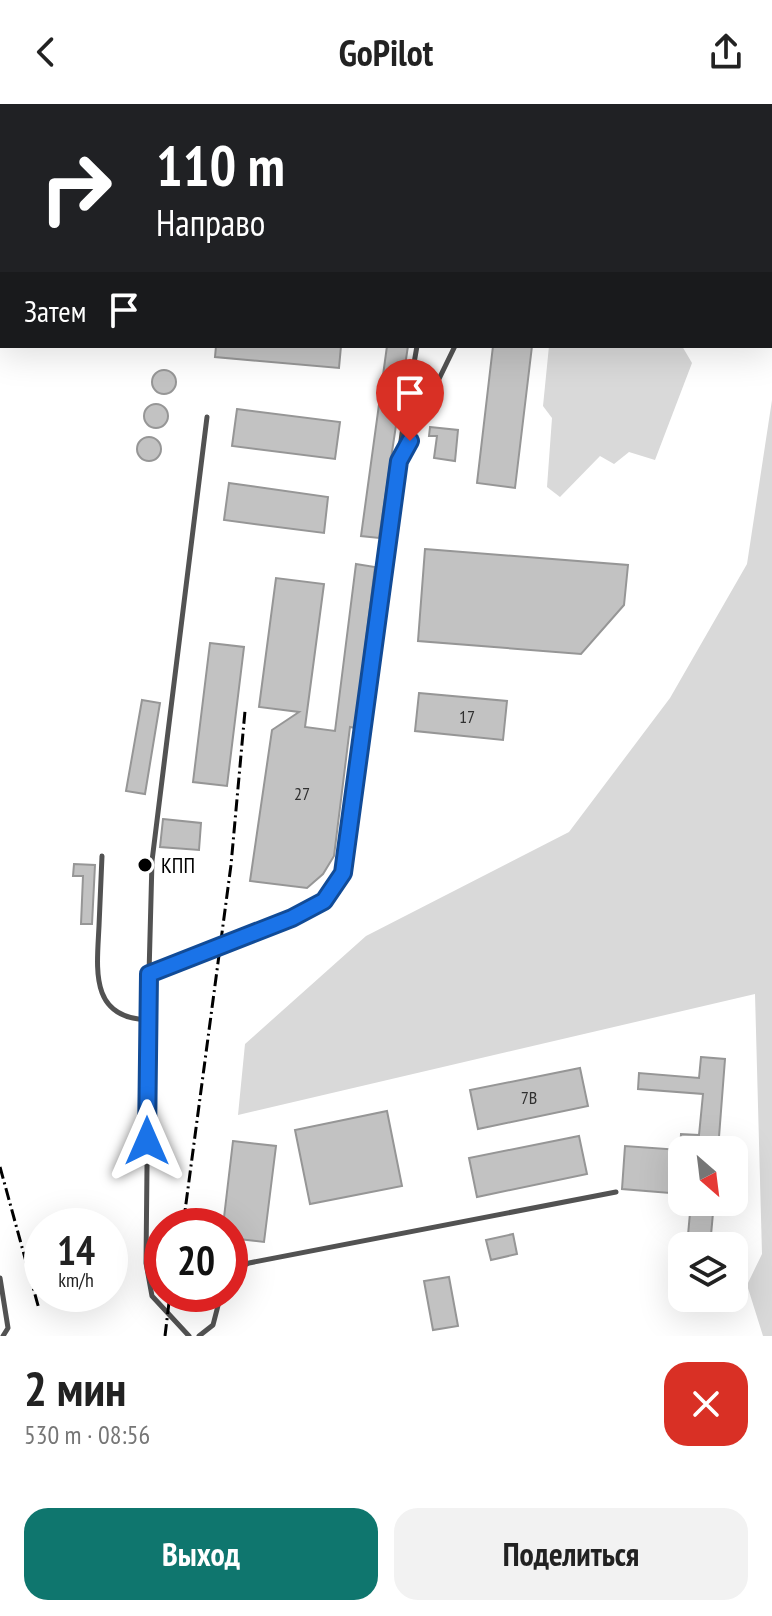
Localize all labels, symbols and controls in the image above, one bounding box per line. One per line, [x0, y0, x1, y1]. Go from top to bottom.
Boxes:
text: GoPilot [339, 29, 433, 76]
icon: back [24, 30, 68, 74]
icon: share [704, 30, 748, 74]
text: 110 m [156, 129, 285, 201]
icon: right [24, 136, 128, 240]
text: Направо [156, 199, 265, 246]
icon: arrive [102, 288, 146, 332]
text: Затем [24, 291, 86, 330]
pin [376, 359, 444, 441]
icon: arrive [388, 371, 432, 415]
house number: 17 [459, 705, 475, 728]
house number: 27 [294, 782, 310, 805]
place label: КПП [161, 851, 195, 879]
marker: КПП [136, 856, 154, 874]
house number: 7В [521, 1086, 537, 1109]
position arrow [105, 1099, 189, 1183]
north arrow [668, 1136, 748, 1216]
map controls [668, 1136, 748, 1312]
speed limit sign: 20 [144, 1208, 248, 1312]
text: 14 [57, 1224, 95, 1276]
button: layers [668, 1232, 748, 1312]
text: km/h [58, 1267, 94, 1293]
text: 2 мин [24, 1357, 126, 1419]
button: close [664, 1362, 748, 1446]
text: 530 m · 08:56 [24, 1418, 150, 1451]
button: Выход [24, 1508, 378, 1600]
button: Поделиться [394, 1508, 748, 1600]

